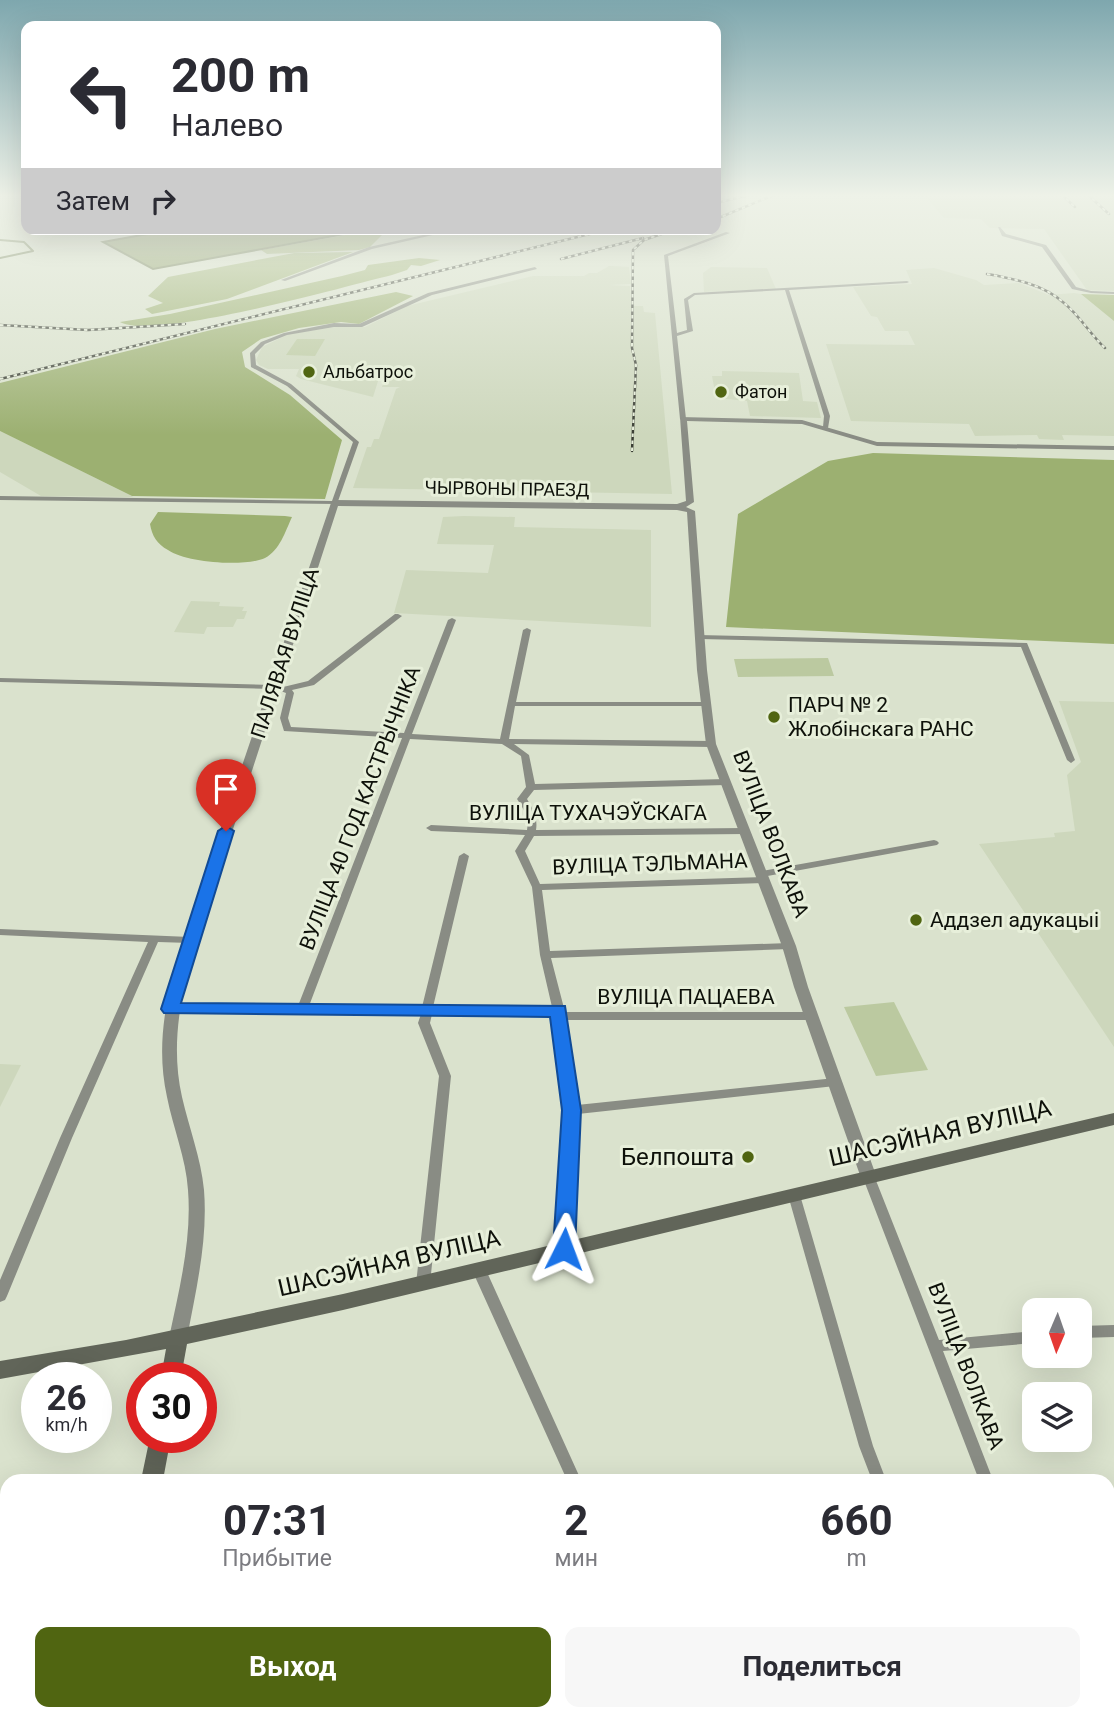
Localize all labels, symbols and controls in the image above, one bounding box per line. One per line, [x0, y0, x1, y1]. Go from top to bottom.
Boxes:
text: 200 m [171, 47, 310, 104]
icon: left [56, 49, 147, 140]
text: Налево [171, 106, 283, 144]
icon: right [144, 182, 182, 220]
text: Затем [56, 186, 130, 216]
place label: Альбатрос [323, 361, 413, 382]
marker: Альбатрос [301, 364, 317, 380]
place label: Фатон [735, 381, 787, 402]
marker: Фатон [713, 384, 729, 400]
street label: ЧЫРВОНЫ ПРАЕЗД [424, 477, 590, 500]
street label: ПАЛЯВАЯ ВУЛІЦА [246, 564, 324, 741]
street label: ВУЛІЦА 40 ГОД КАСТРЫЧНІКА [295, 662, 425, 953]
place label: ПАРЧ № 2 Жлобінскага РАНС [788, 693, 974, 741]
marker: ПАРЧ № 2 Жлобінскага РАНС [766, 709, 782, 725]
street label: ВУЛІЦА ВОЛКАВА [728, 747, 814, 921]
pin [196, 759, 256, 831]
icon: arrive [207, 770, 245, 808]
street label: ВУЛІЦА ТУХАЧЭЎСКАГА [469, 801, 707, 825]
street label: ВУЛІЦА ТЭЛЬМАНА [552, 849, 749, 879]
place label: Аддзел адукацыі [930, 908, 1099, 932]
marker: Аддзел адукацыі [908, 912, 924, 928]
street label: ВУЛІЦА ПАЦАЕВА [597, 985, 775, 1009]
street label: ШАСЭЙНАЯ ВУЛІЦА [826, 1094, 1054, 1172]
place label: Белпошта [621, 1143, 734, 1171]
marker: Белпошта [740, 1149, 756, 1165]
position arrow [527, 1212, 601, 1286]
street label: ШАСЭЙНАЯ ВУЛІЦА [275, 1224, 503, 1302]
street label: ВУЛІЦА ВОЛКАВА [923, 1279, 1009, 1453]
north arrow [1022, 1298, 1092, 1368]
map controls [1022, 1298, 1092, 1452]
speed limit sign: 30 [126, 1362, 217, 1453]
text: 26 [46, 1378, 87, 1419]
button: layers [1022, 1382, 1092, 1452]
text: km/h [45, 1414, 88, 1435]
text: 07:31 [223, 1496, 331, 1545]
text: 2 [564, 1496, 588, 1545]
text: 660 [820, 1496, 893, 1545]
text: Прибытие [222, 1545, 332, 1572]
text: мин [554, 1545, 598, 1572]
text: m [846, 1545, 867, 1572]
button: Выход [35, 1627, 551, 1707]
button: Поделиться [565, 1627, 1080, 1707]

